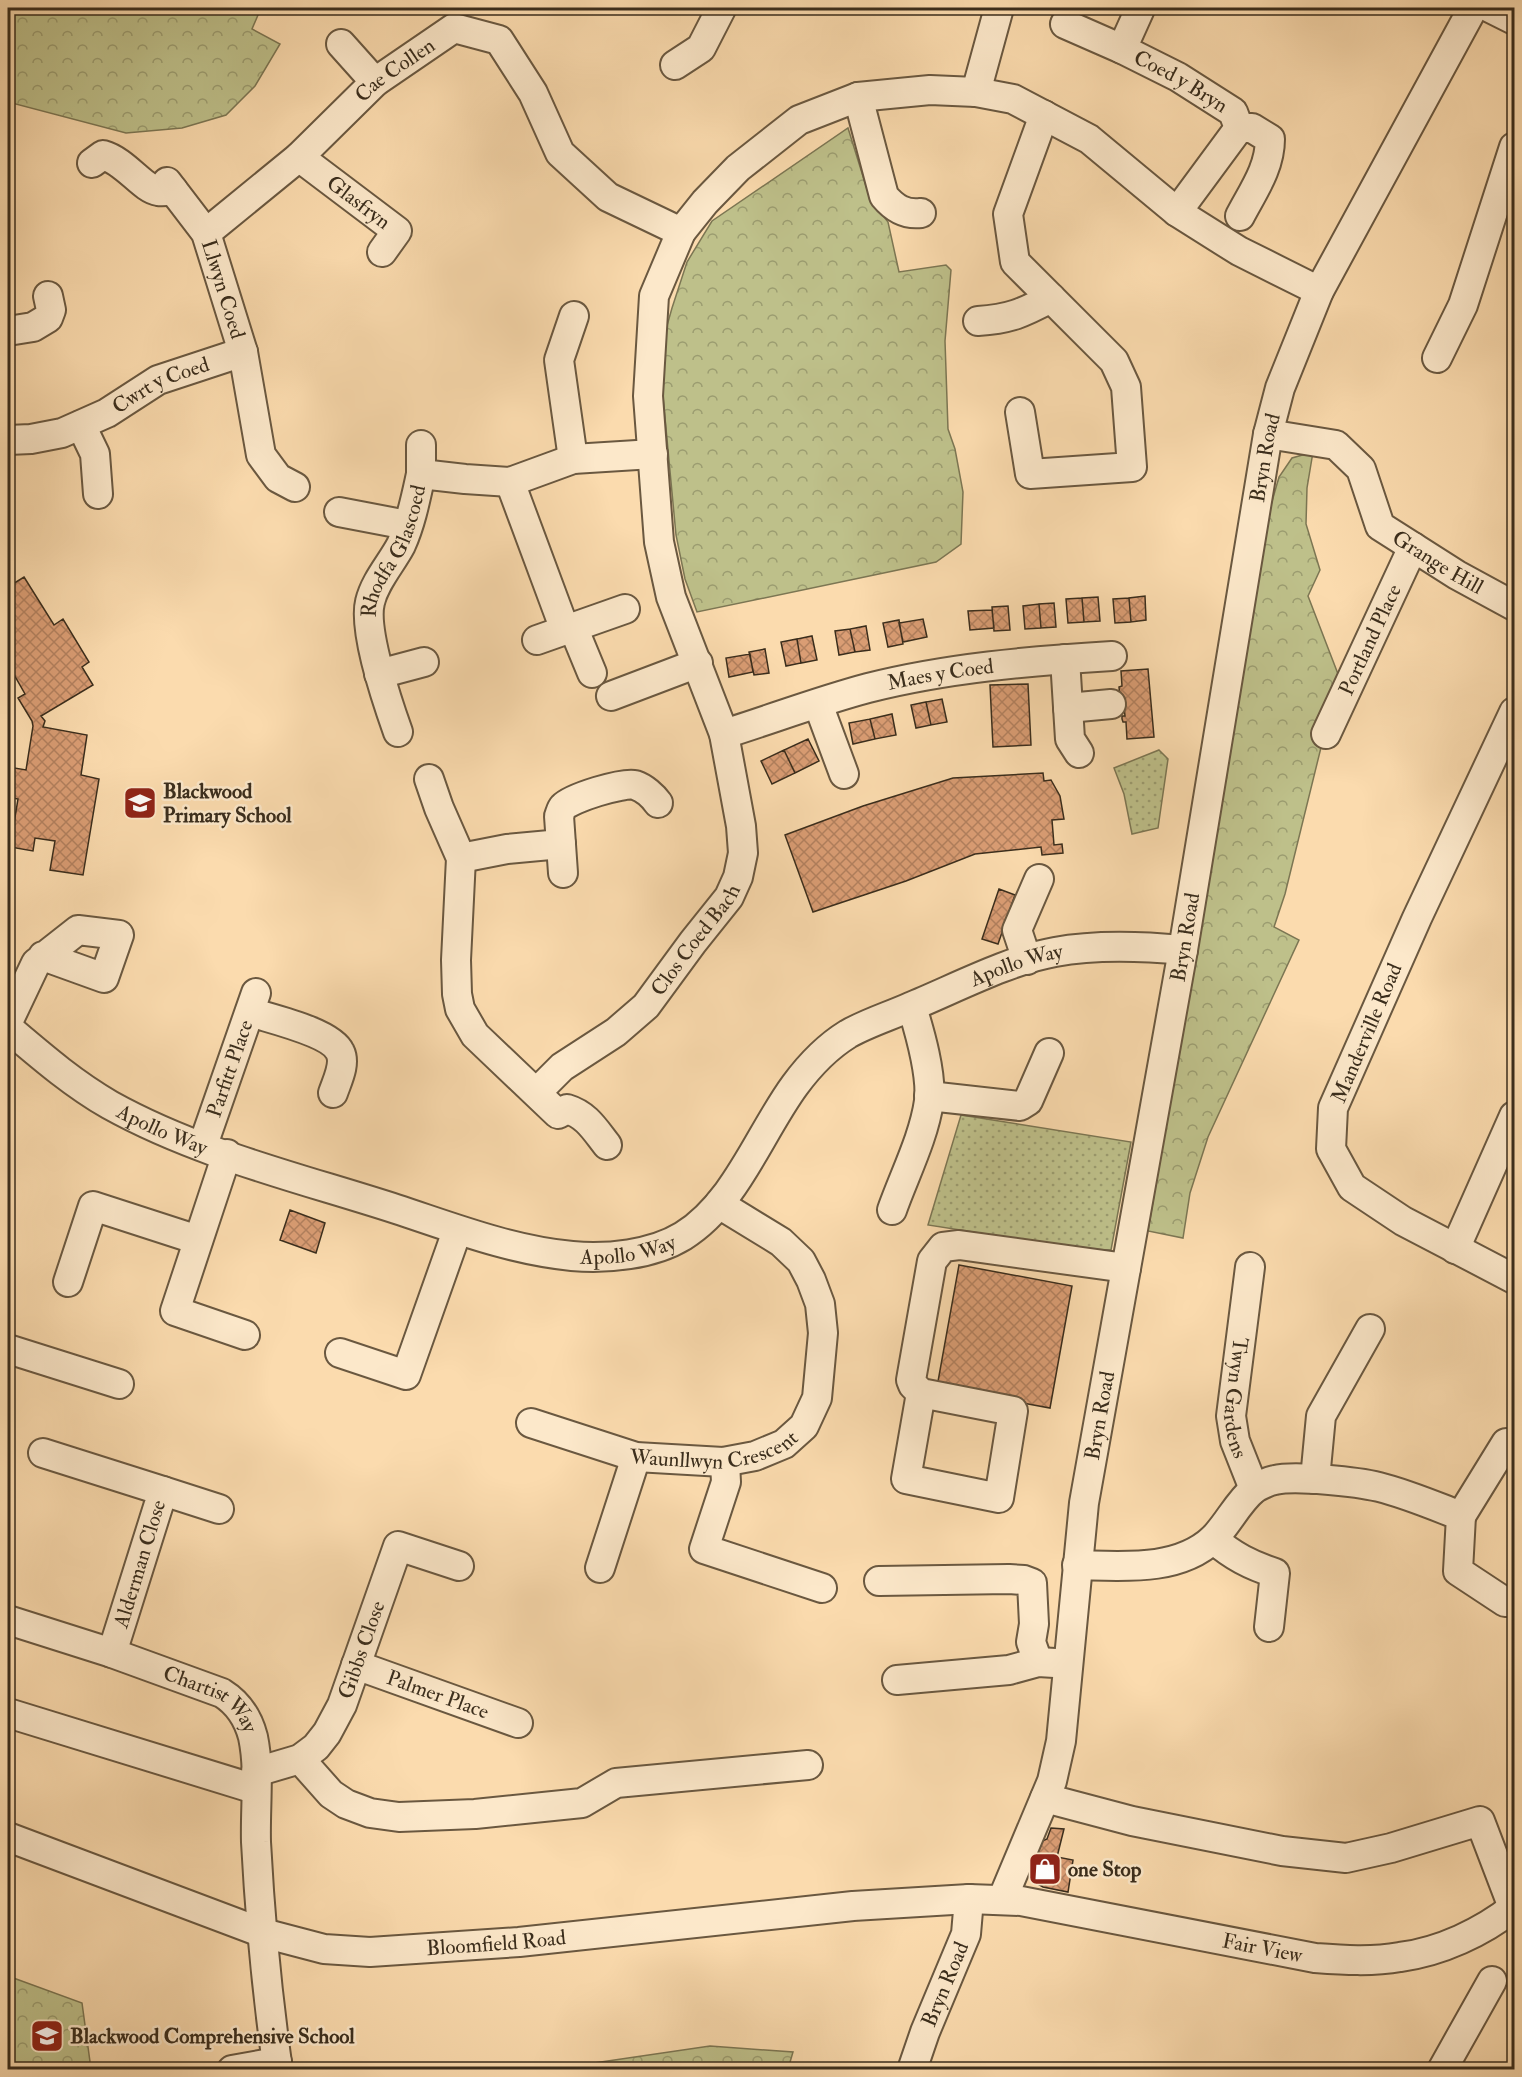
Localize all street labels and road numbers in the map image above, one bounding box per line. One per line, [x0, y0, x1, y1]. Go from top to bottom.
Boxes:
street label: Cae Collen [349, 32, 440, 108]
street label: Coed y Bryn [1129, 44, 1233, 119]
street label: Glasfryn [321, 169, 396, 235]
street label: Llwyn Coed [195, 236, 252, 343]
street label: Cwrt y Coed [107, 350, 213, 420]
street label: Bryn Road [1243, 410, 1287, 504]
street label: Rhodfa Glascoed [355, 482, 432, 618]
street label: Grange Hill [1387, 524, 1489, 601]
street label: Portland Place [1332, 580, 1407, 700]
street label: Maes y Coed [885, 652, 996, 696]
street label: Clos Coed Bach [645, 880, 746, 1001]
street label: Bryn Road [1164, 890, 1206, 984]
street label: Apollo Way [965, 937, 1066, 993]
street label: Manderville Road [1325, 958, 1409, 1107]
street label: Parfitt Place [200, 1016, 259, 1121]
street label: Apollo Way [111, 1097, 212, 1162]
street label: Apollo Way [579, 1228, 681, 1270]
street label: Twyn Gardens [1217, 1336, 1254, 1462]
street label: Bryn Road [1078, 1368, 1121, 1462]
street label: Waunllwyn Crescent [628, 1424, 804, 1475]
street label: Alderman Close [107, 1496, 172, 1632]
street label: Gibbs Close [332, 1597, 391, 1702]
street label: Chartist Way [159, 1659, 264, 1737]
street label: Palmer Place [383, 1664, 493, 1725]
street label: Bloomfield Road [425, 1923, 568, 1962]
street label: Fair View [1220, 1927, 1306, 1969]
street label: Bryn Road [915, 1937, 975, 2031]

